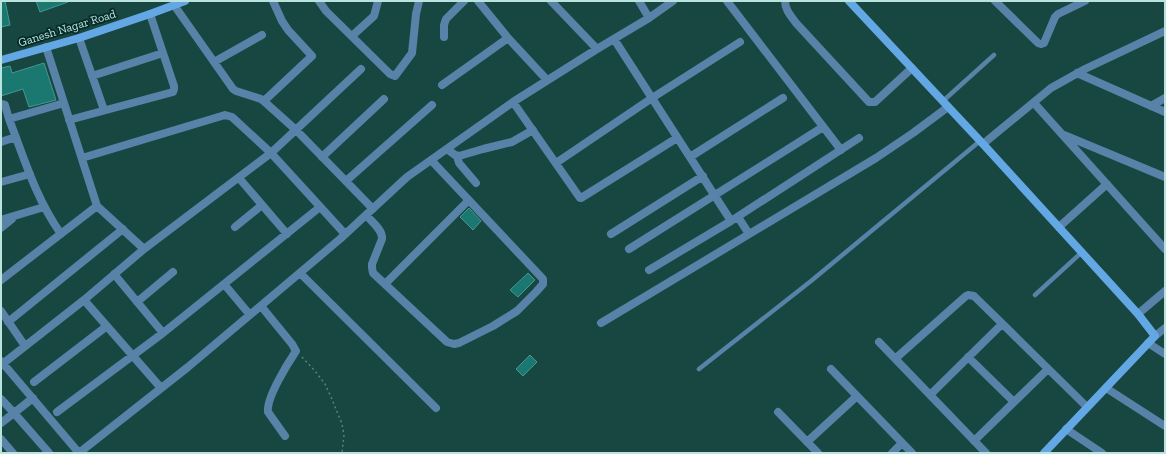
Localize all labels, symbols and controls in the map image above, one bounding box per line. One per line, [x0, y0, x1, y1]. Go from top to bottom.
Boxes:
street label: Ganesh Nagar Road [17, 6, 118, 50]

